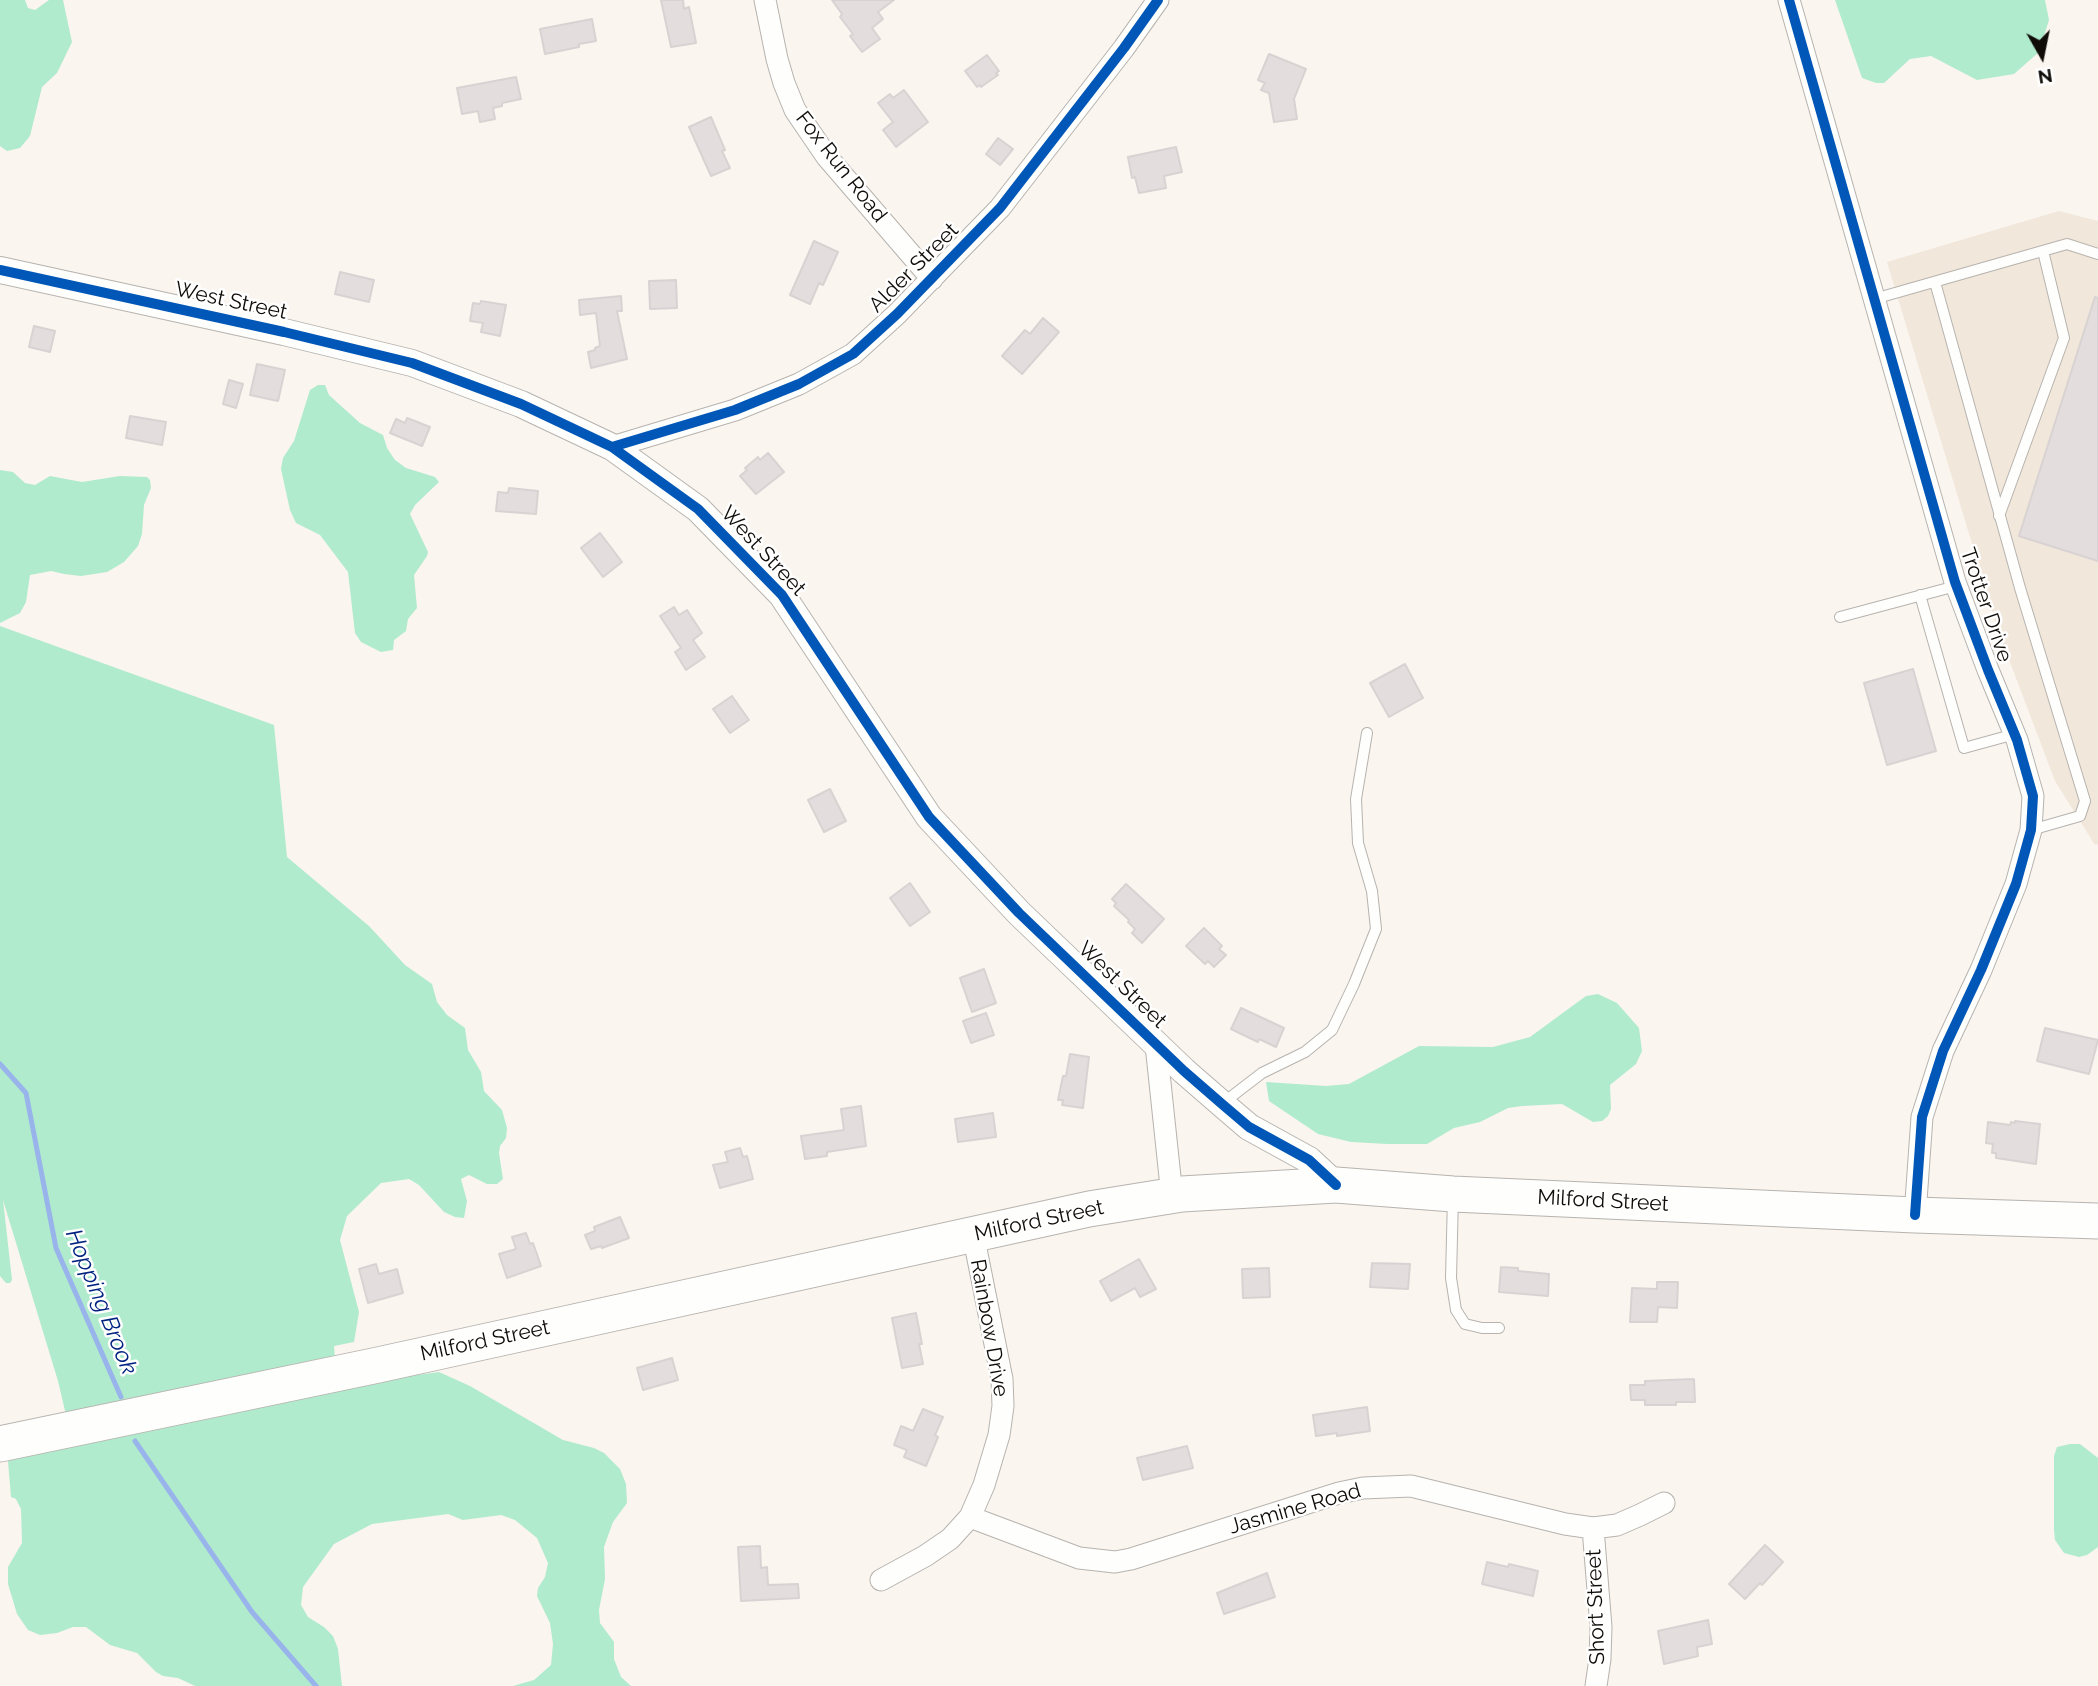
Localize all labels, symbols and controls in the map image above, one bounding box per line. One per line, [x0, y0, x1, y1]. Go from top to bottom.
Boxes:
north arrow [2007, 21, 2077, 91]
text: N [2036, 65, 2054, 89]
street label: Fox Run Road [790, 107, 892, 227]
street label: Alder Street [864, 218, 964, 318]
street label: West Street [173, 277, 289, 325]
street label: West Street [715, 501, 811, 601]
street label: Trotter Drive [1955, 544, 2017, 666]
street label: West Street [1072, 936, 1172, 1034]
street label: Milford Street [1537, 1185, 1669, 1217]
street label: Milford Street [972, 1195, 1106, 1247]
water label: Hopping Brook [59, 1225, 143, 1379]
street label: Rainbow Drive [964, 1257, 1014, 1399]
street label: Milford Street [418, 1315, 552, 1367]
street label: Jasmine Road [1226, 1478, 1364, 1540]
street label: Short Street [1581, 1549, 1611, 1665]

